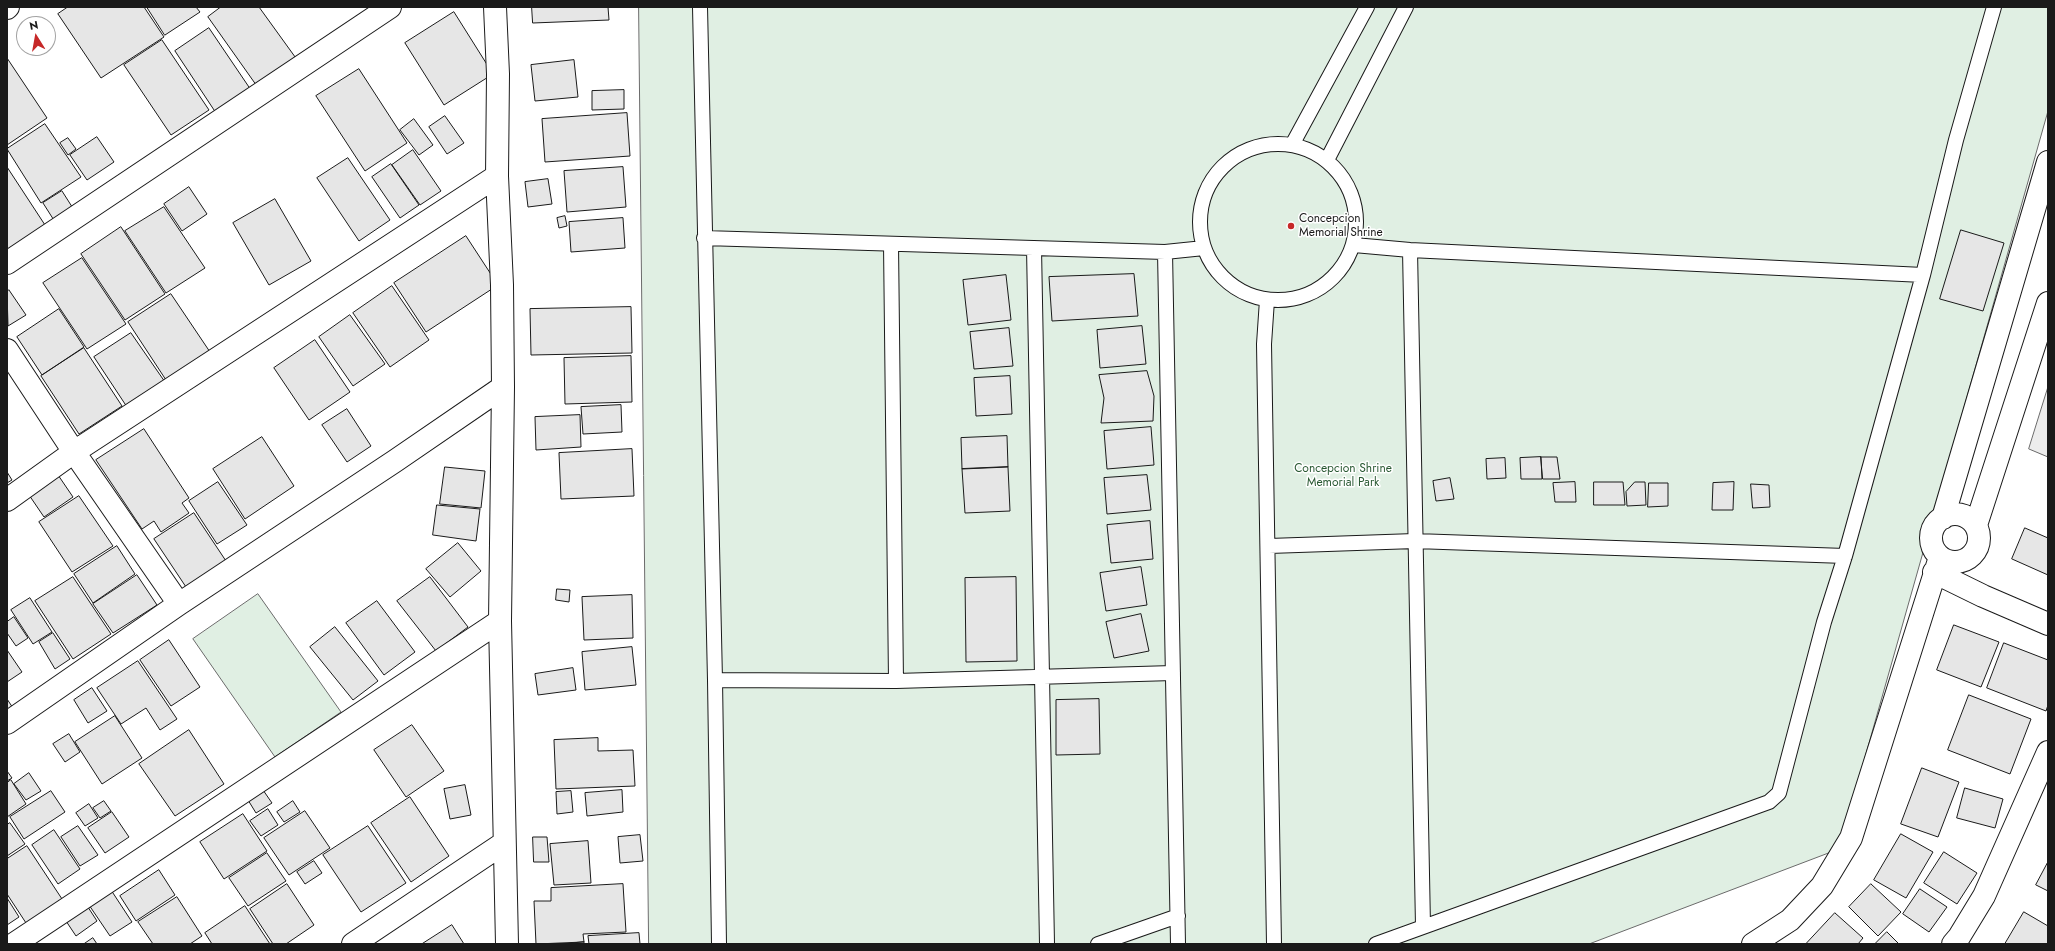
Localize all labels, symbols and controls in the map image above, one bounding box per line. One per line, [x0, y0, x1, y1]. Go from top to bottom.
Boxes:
north arrow [16, 16, 56, 56]
text: N [28, 17, 40, 34]
place label: Concepcion Memorial Shrine [1299, 212, 1383, 240]
marker: Concepcion Memorial Shrine [1286, 221, 1296, 231]
park label: Concepcion Shrine Memorial Park [1294, 462, 1392, 490]

